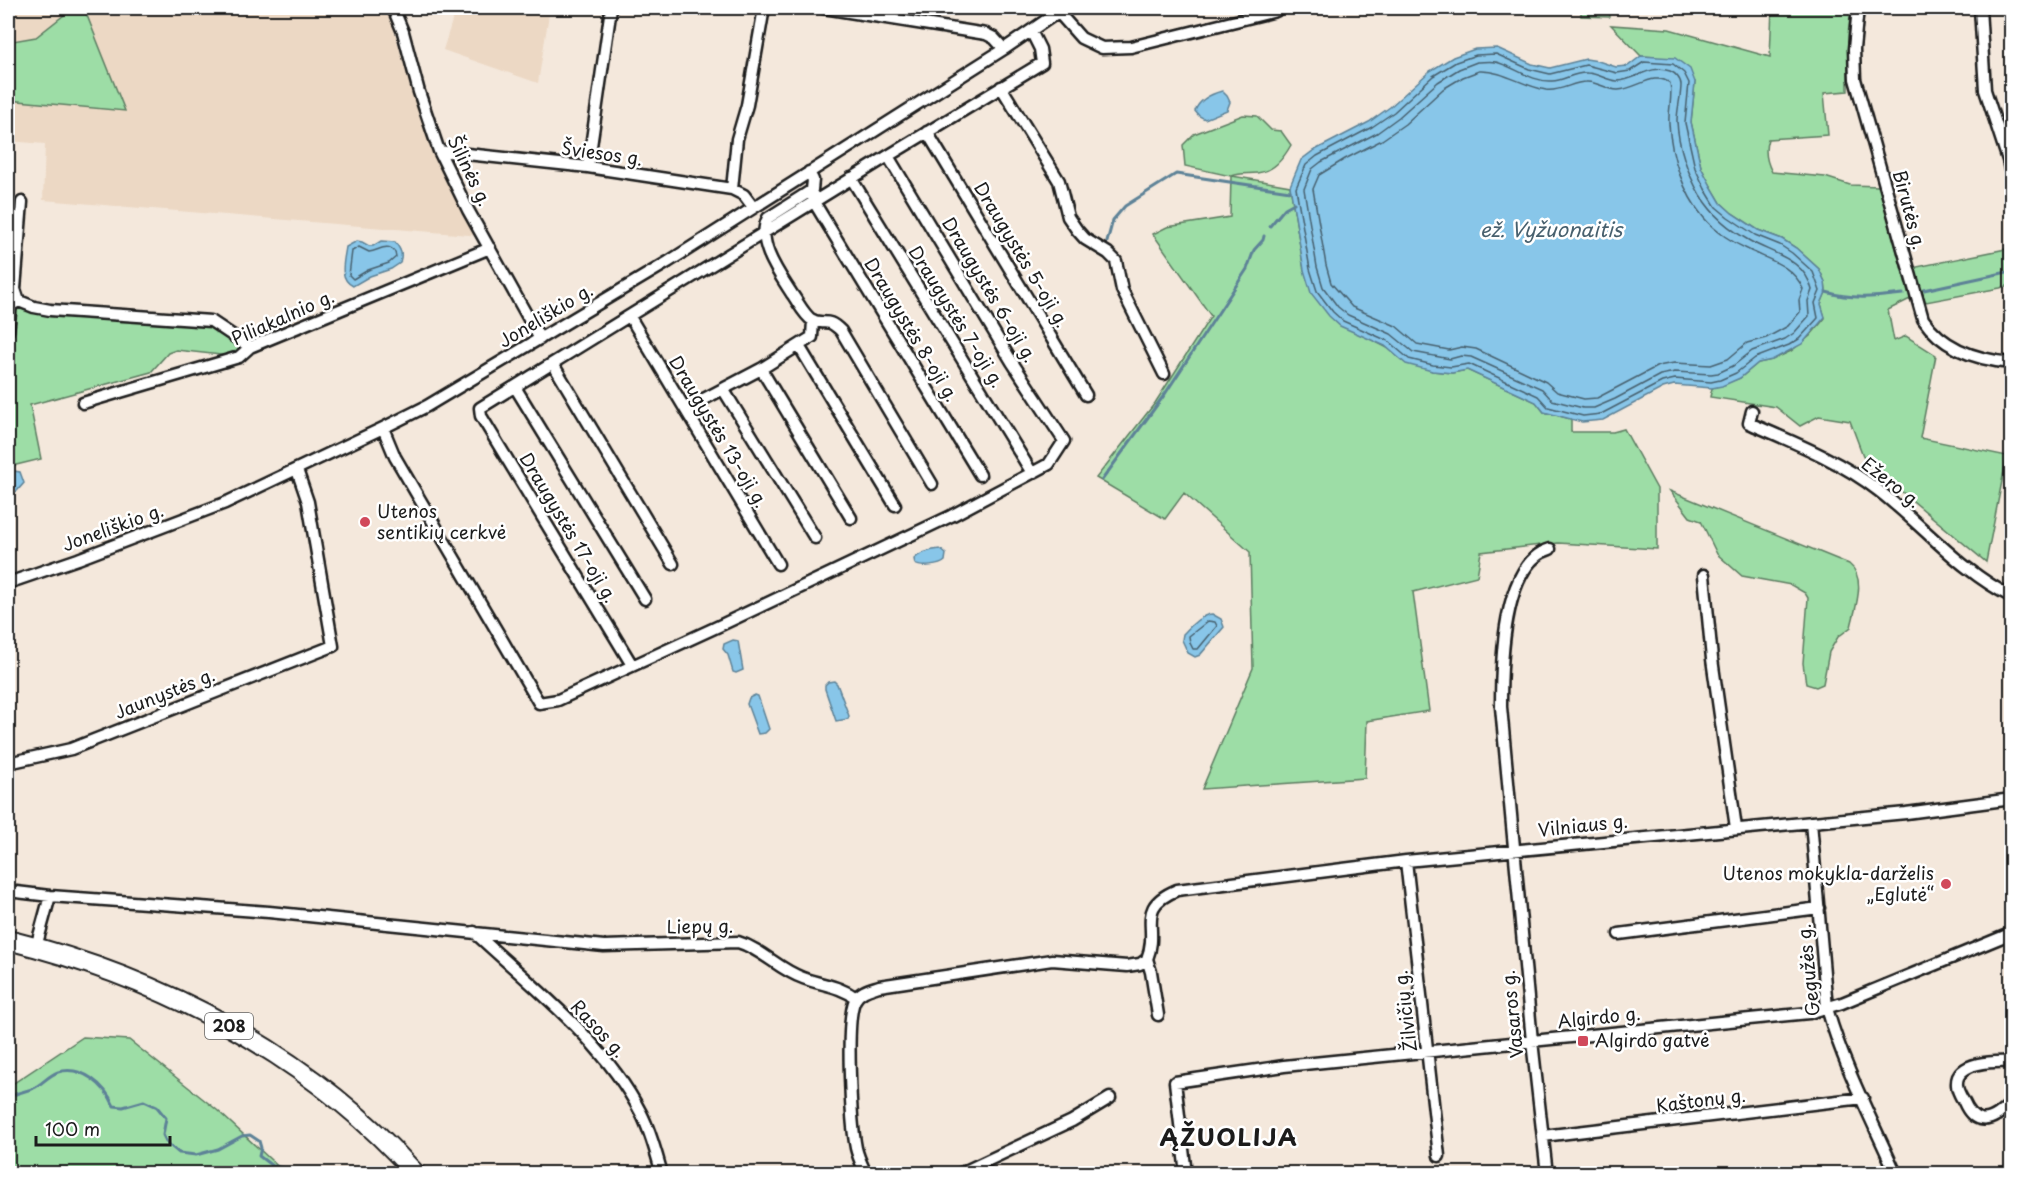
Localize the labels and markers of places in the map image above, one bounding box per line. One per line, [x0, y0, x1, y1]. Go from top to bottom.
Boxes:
place label: Utenos sentikių cerkvė [377, 497, 506, 545]
marker: Utenos sentikių cerkvė [358, 515, 372, 529]
place label: Utenos mokykla-darželis „Eglutė“ [1722, 859, 1935, 907]
marker: Utenos mokykla-darželis „Eglutė“ [1939, 877, 1953, 891]
place label: Algirdo gatvė [1595, 1026, 1710, 1053]
marker: Algirdo gatvė [1576, 1034, 1590, 1048]

